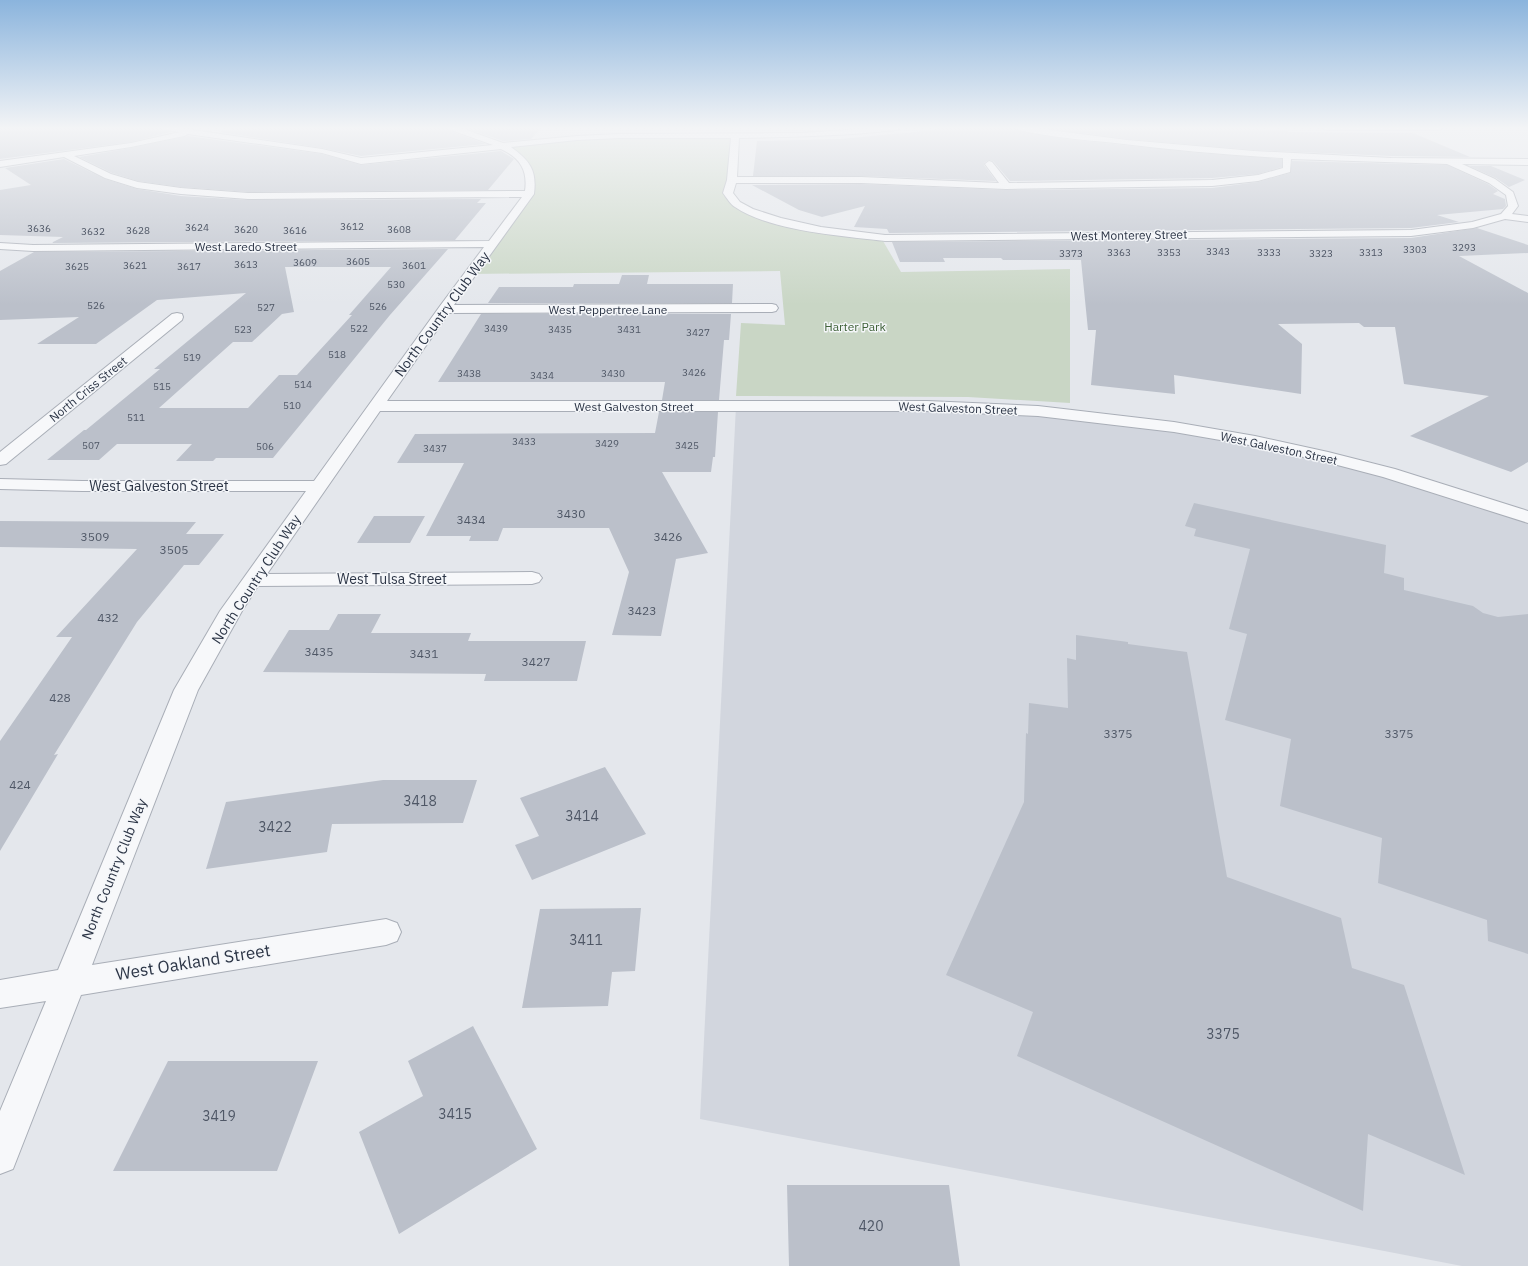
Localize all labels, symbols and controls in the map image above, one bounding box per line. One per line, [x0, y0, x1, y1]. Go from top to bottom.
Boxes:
house number: 3612 [340, 220, 364, 233]
house number: 3624 [185, 221, 209, 234]
house number: 3636 [27, 222, 51, 235]
house number: 3620 [234, 223, 258, 236]
house number: 3608 [387, 223, 411, 236]
house number: 3628 [126, 224, 150, 237]
house number: 3616 [283, 224, 307, 237]
house number: 3632 [81, 225, 105, 238]
street label: West Monterey Street [1071, 226, 1187, 244]
street label: West Laredo Street [195, 239, 297, 254]
house number: 3293 [1452, 241, 1476, 254]
house number: 3303 [1403, 243, 1427, 256]
house number: 3343 [1206, 245, 1230, 258]
house number: 3363 [1107, 246, 1131, 259]
house number: 3353 [1157, 246, 1181, 259]
house number: 3333 [1257, 246, 1281, 259]
house number: 3313 [1359, 246, 1383, 259]
house number: 3373 [1059, 247, 1083, 260]
house number: 3323 [1309, 247, 1333, 260]
street label: North Country Club Way [390, 248, 494, 380]
house number: 3605 [346, 255, 370, 268]
house number: 3609 [293, 256, 317, 269]
house number: 3613 [234, 258, 258, 271]
house number: 3621 [123, 259, 147, 272]
house number: 3601 [402, 259, 426, 272]
house number: 3625 [65, 260, 89, 273]
house number: 3617 [177, 260, 201, 273]
house number: 530 [387, 278, 405, 291]
house number: 526 [87, 299, 105, 312]
house number: 526 [369, 300, 387, 313]
house number: 527 [257, 301, 275, 314]
street label: West Peppertree Lane [549, 302, 668, 317]
park label: Harter Park [824, 319, 886, 334]
house number: 522 [350, 322, 368, 335]
house number: 3439 [484, 322, 508, 335]
house number: 523 [234, 323, 252, 336]
house number: 3435 [548, 323, 572, 336]
house number: 3431 [617, 323, 641, 336]
house number: 3427 [686, 326, 710, 339]
house number: 518 [328, 348, 346, 361]
house number: 519 [183, 351, 201, 364]
street label: North Criss Street [46, 353, 130, 425]
house number: 3426 [682, 366, 706, 379]
house number: 3438 [457, 367, 481, 380]
house number: 3430 [601, 367, 625, 380]
house number: 3434 [530, 369, 554, 382]
house number: 514 [294, 378, 312, 391]
house number: 515 [153, 380, 171, 393]
street label: West Galveston Street [898, 398, 1018, 418]
house number: 510 [283, 399, 301, 412]
street label: West Galveston Street [574, 399, 694, 414]
house number: 511 [127, 411, 145, 424]
street label: West Galveston Street [1219, 428, 1339, 468]
house number: 3433 [512, 435, 536, 448]
house number: 3429 [595, 437, 619, 450]
house number: 507 [82, 439, 100, 452]
house number: 3425 [675, 439, 699, 452]
house number: 506 [256, 440, 274, 453]
house number: 3437 [423, 442, 447, 455]
street label: West Galveston Street [89, 477, 229, 495]
house number: 3430 [557, 506, 585, 521]
street label: North Country Club Way [207, 511, 305, 647]
house number: 3434 [457, 512, 485, 527]
house number: 3509 [81, 529, 109, 544]
house number: 3426 [654, 529, 682, 544]
house number: 3505 [160, 542, 188, 557]
street label: West Tulsa Street [337, 570, 447, 588]
house number: 3423 [628, 603, 656, 618]
house number: 432 [97, 610, 119, 625]
house number: 3435 [305, 644, 333, 659]
house number: 3431 [410, 646, 438, 661]
house number: 3427 [522, 654, 550, 669]
house number: 428 [49, 690, 71, 705]
house number: 3375 [1104, 726, 1132, 741]
house number: 3375 [1385, 726, 1413, 741]
house number: 424 [9, 777, 31, 792]
house number: 3418 [403, 792, 437, 810]
street label: North Country Club Way [77, 796, 151, 942]
house number: 3414 [565, 807, 599, 825]
house number: 3422 [258, 818, 292, 836]
house number: 3411 [569, 931, 603, 949]
street label: West Oakland Street [114, 939, 272, 985]
house number: 3375 [1206, 1025, 1240, 1043]
house number: 3415 [438, 1105, 472, 1123]
house number: 3419 [202, 1107, 236, 1125]
house number: 420 [858, 1217, 884, 1235]

